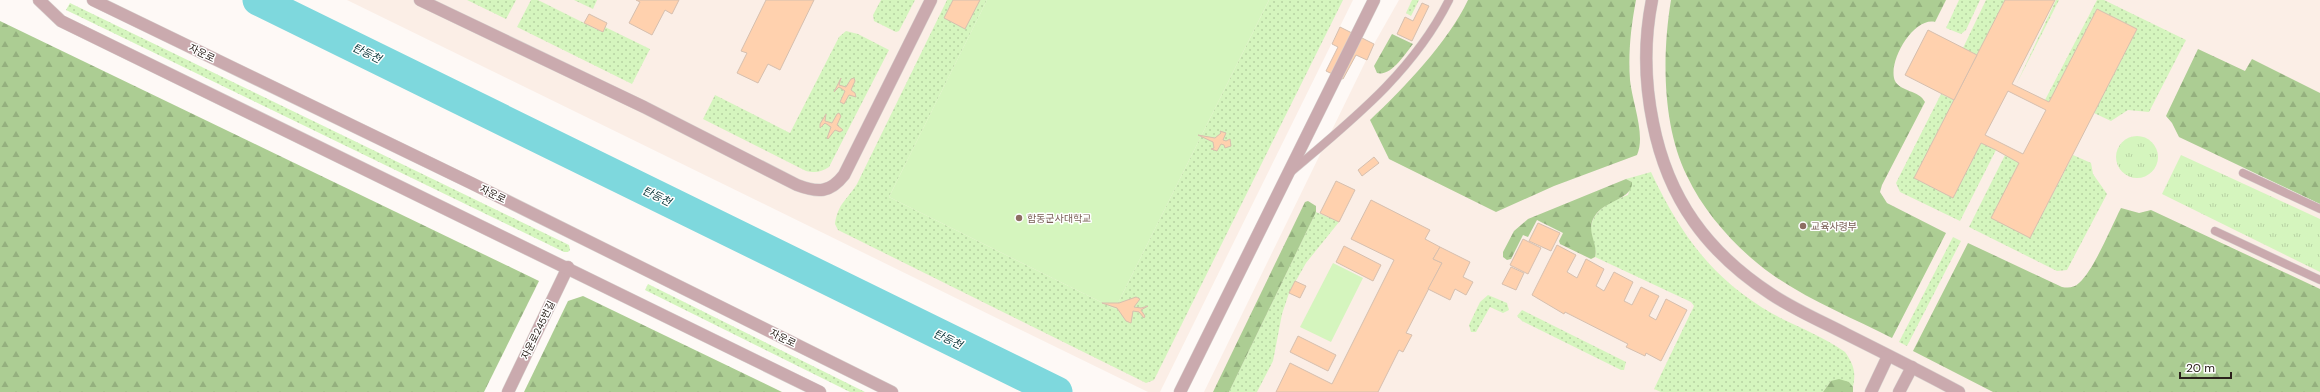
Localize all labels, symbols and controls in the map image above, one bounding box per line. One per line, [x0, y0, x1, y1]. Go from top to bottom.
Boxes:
water label: 탄동천 [350, 40, 385, 67]
street label: 자운로 [187, 41, 217, 65]
street label: 자운로 [478, 182, 508, 206]
water label: 탄동천 [640, 183, 675, 210]
place label: 합동군사대학교 [1027, 212, 1091, 225]
marker: 합동군사대학교 [1014, 213, 1024, 223]
place label: 교육사령부 [1811, 220, 1857, 233]
marker: 교육사령부 [1798, 221, 1808, 231]
street label: 자운로245번길 [518, 298, 558, 362]
street label: 자운로 [768, 326, 798, 350]
water label: 탄동천 [931, 326, 966, 353]
scale bar [2180, 354, 2231, 380]
text: 20 m [2186, 360, 2215, 376]

